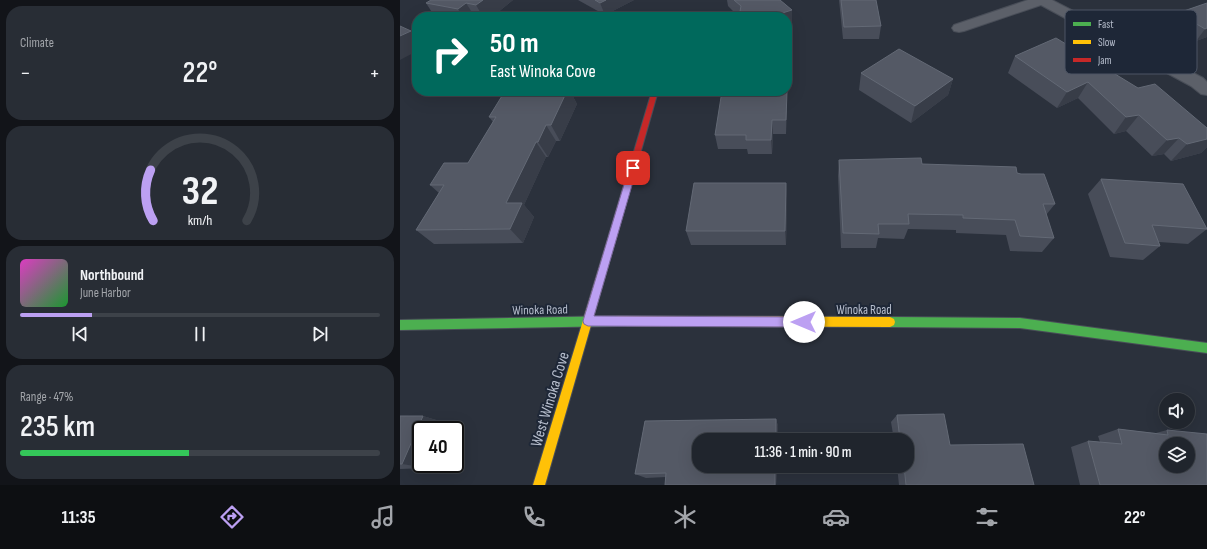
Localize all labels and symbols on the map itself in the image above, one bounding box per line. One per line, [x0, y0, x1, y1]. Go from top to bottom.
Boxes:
legend [1065, 10, 1197, 74]
text: Fast [1098, 18, 1114, 31]
text: Slow [1098, 36, 1115, 49]
text: Jam [1097, 54, 1112, 67]
pin [616, 151, 650, 185]
position arrow [783, 301, 825, 343]
street label: Winoka Road [512, 302, 568, 318]
street label: Winoka Road [836, 302, 892, 318]
street label: West Winoka Cove [527, 350, 574, 449]
speed limit sign: 40 [412, 421, 464, 473]

